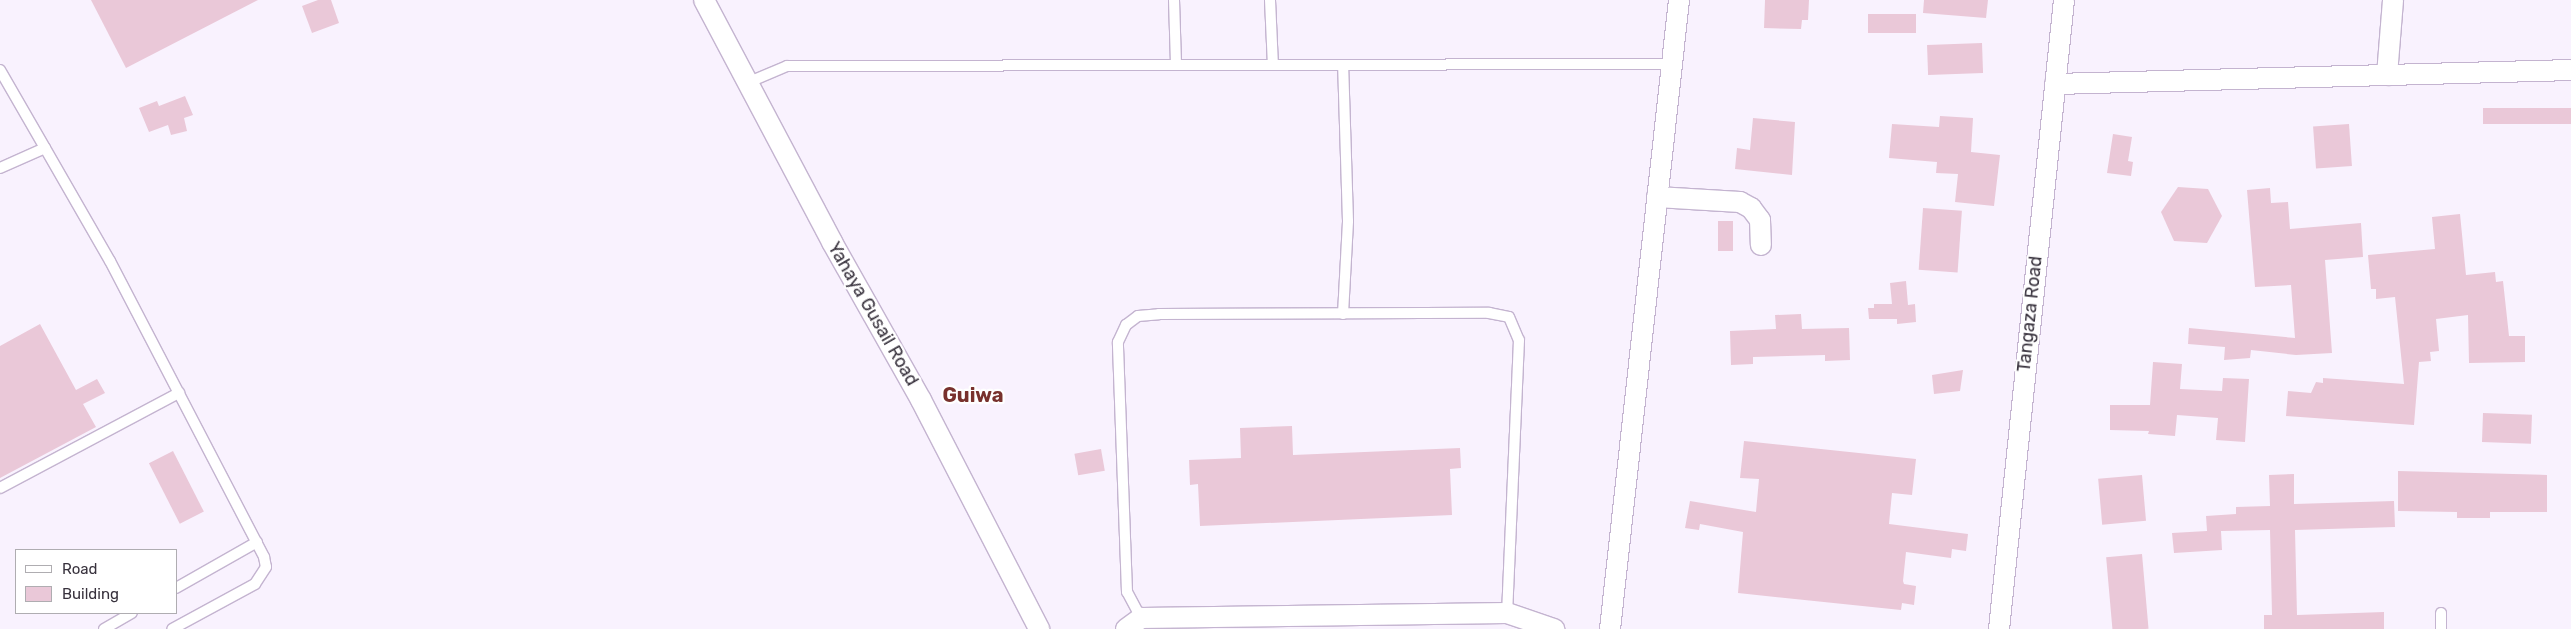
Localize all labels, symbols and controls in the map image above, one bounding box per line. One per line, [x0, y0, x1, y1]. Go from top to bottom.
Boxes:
street label: Yahaya Gusail Road [823, 238, 923, 390]
street label: Tangaza Road [2013, 255, 2047, 373]
district label: Guiwa [942, 383, 1004, 407]
legend [15, 549, 178, 614]
text: Road [62, 560, 98, 578]
text: Building [62, 585, 119, 603]

